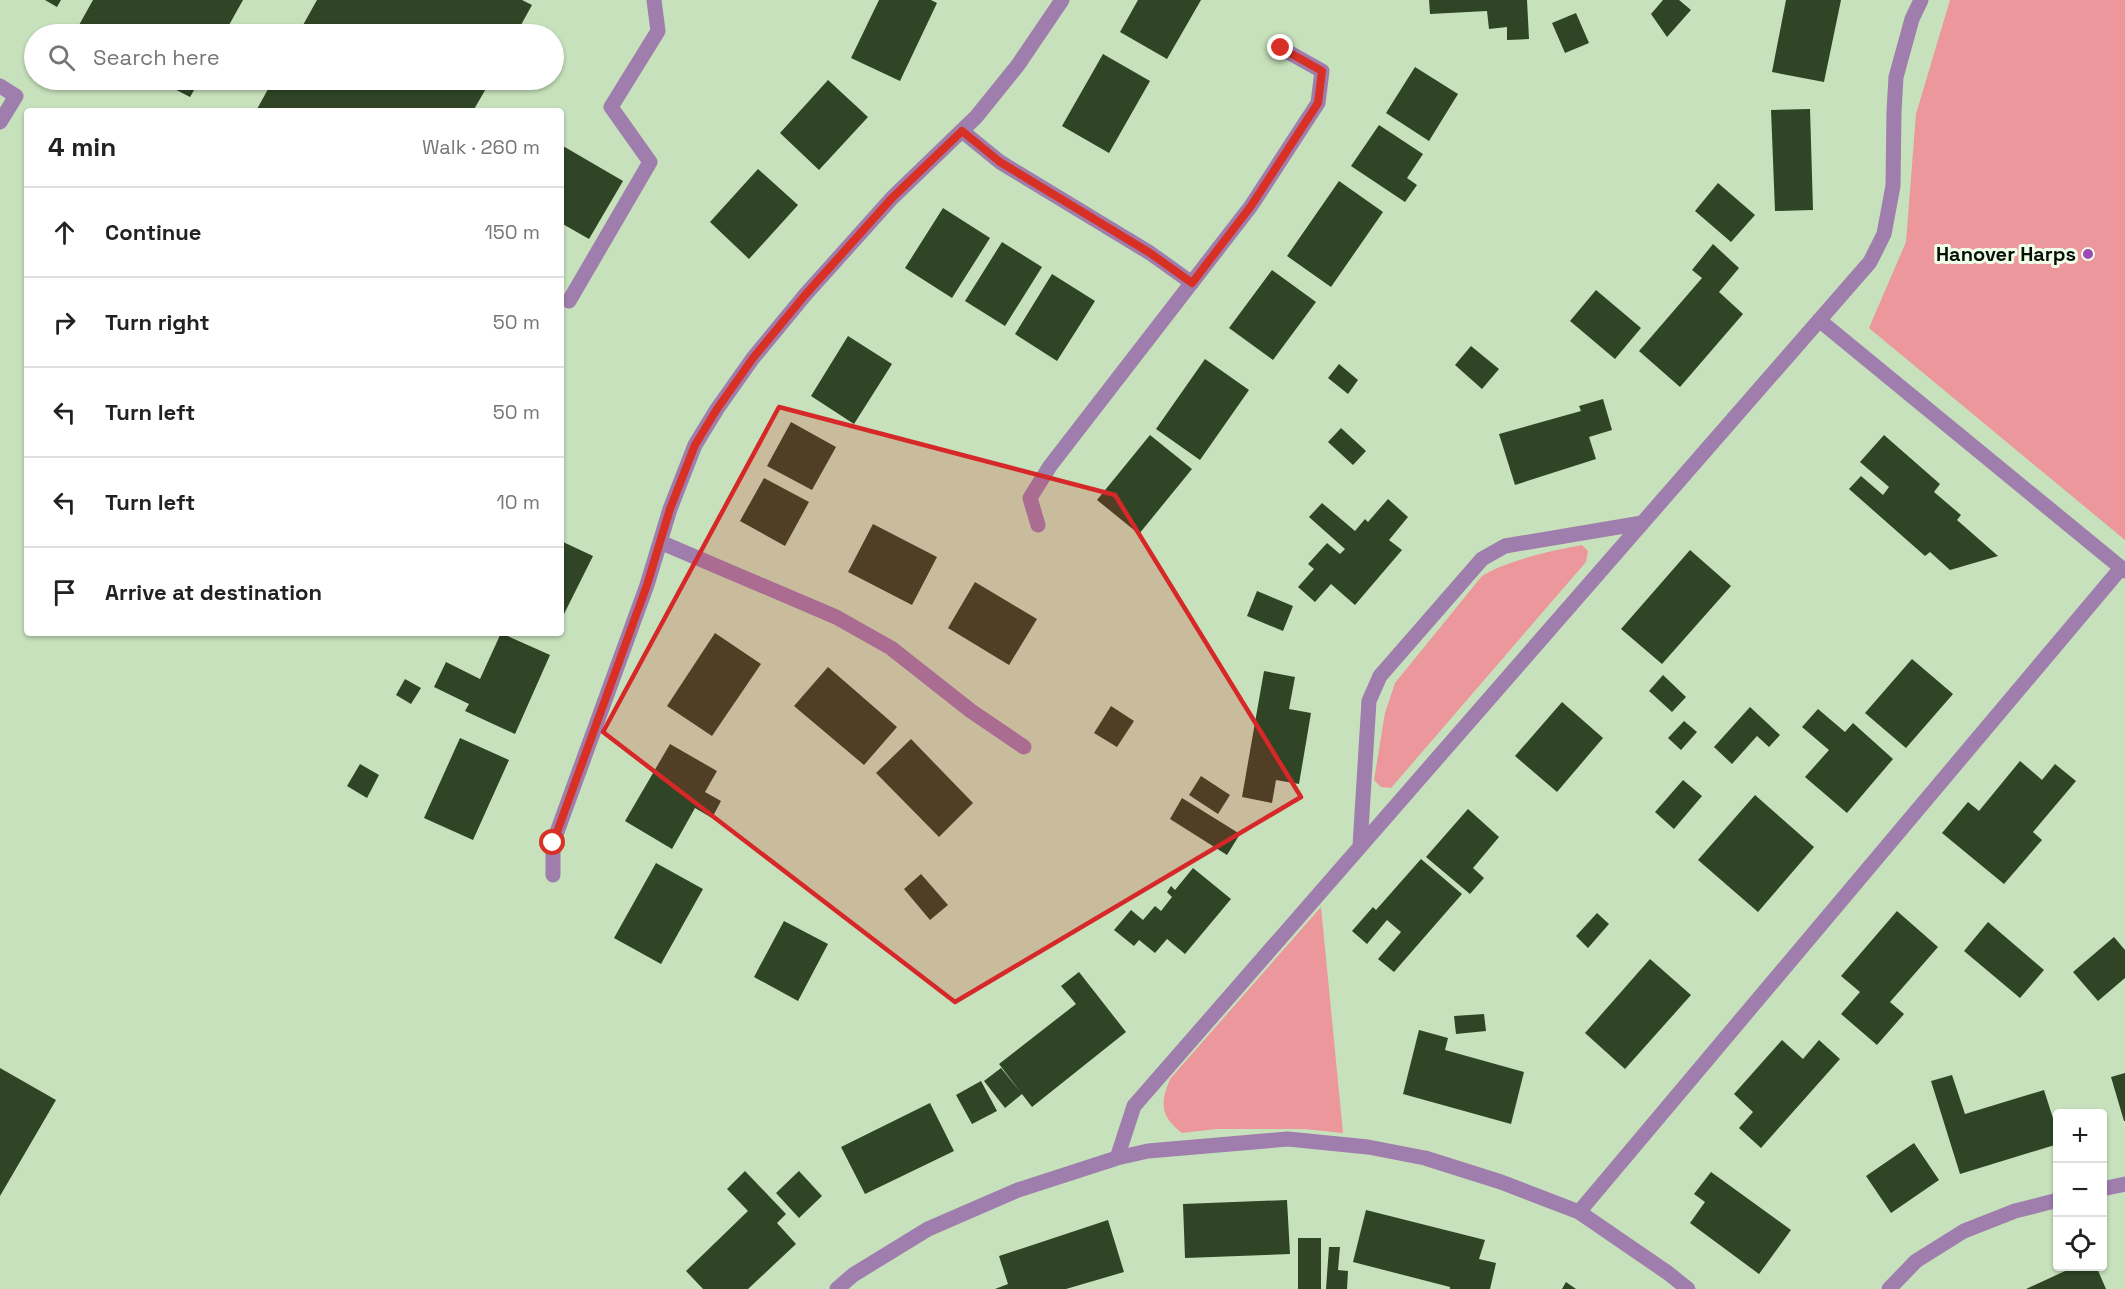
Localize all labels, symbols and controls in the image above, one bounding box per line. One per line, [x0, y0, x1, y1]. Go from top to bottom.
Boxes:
search box [24, 24, 564, 90]
route end [1267, 34, 1293, 60]
icon: search [45, 41, 78, 74]
text: Search here [93, 43, 220, 71]
text: 4 min [48, 130, 116, 164]
text: Walk · 260 m [422, 134, 540, 160]
icon: ahead [48, 216, 81, 249]
text: Continue [105, 218, 201, 246]
text: 150 m [485, 219, 540, 245]
place label: Hanover Harps [1936, 241, 2076, 267]
marker: Hanover Harps [2081, 247, 2095, 261]
icon: right [48, 306, 81, 339]
text: Turn right [105, 308, 210, 336]
text: 50 m [493, 309, 540, 335]
icon: left [48, 396, 81, 429]
text: Turn left [105, 398, 195, 426]
text: 50 m [493, 399, 540, 425]
icon: left [48, 486, 81, 519]
text: Turn left [105, 488, 195, 516]
text: 10 m [496, 489, 540, 515]
icon: arrive [48, 576, 81, 609]
text: Arrive at destination [105, 578, 322, 606]
route start [539, 829, 565, 855]
map controls [2053, 1109, 2107, 1271]
button: + [2053, 1109, 2107, 1163]
button: − [2053, 1163, 2107, 1217]
button: locate [2053, 1217, 2107, 1271]

